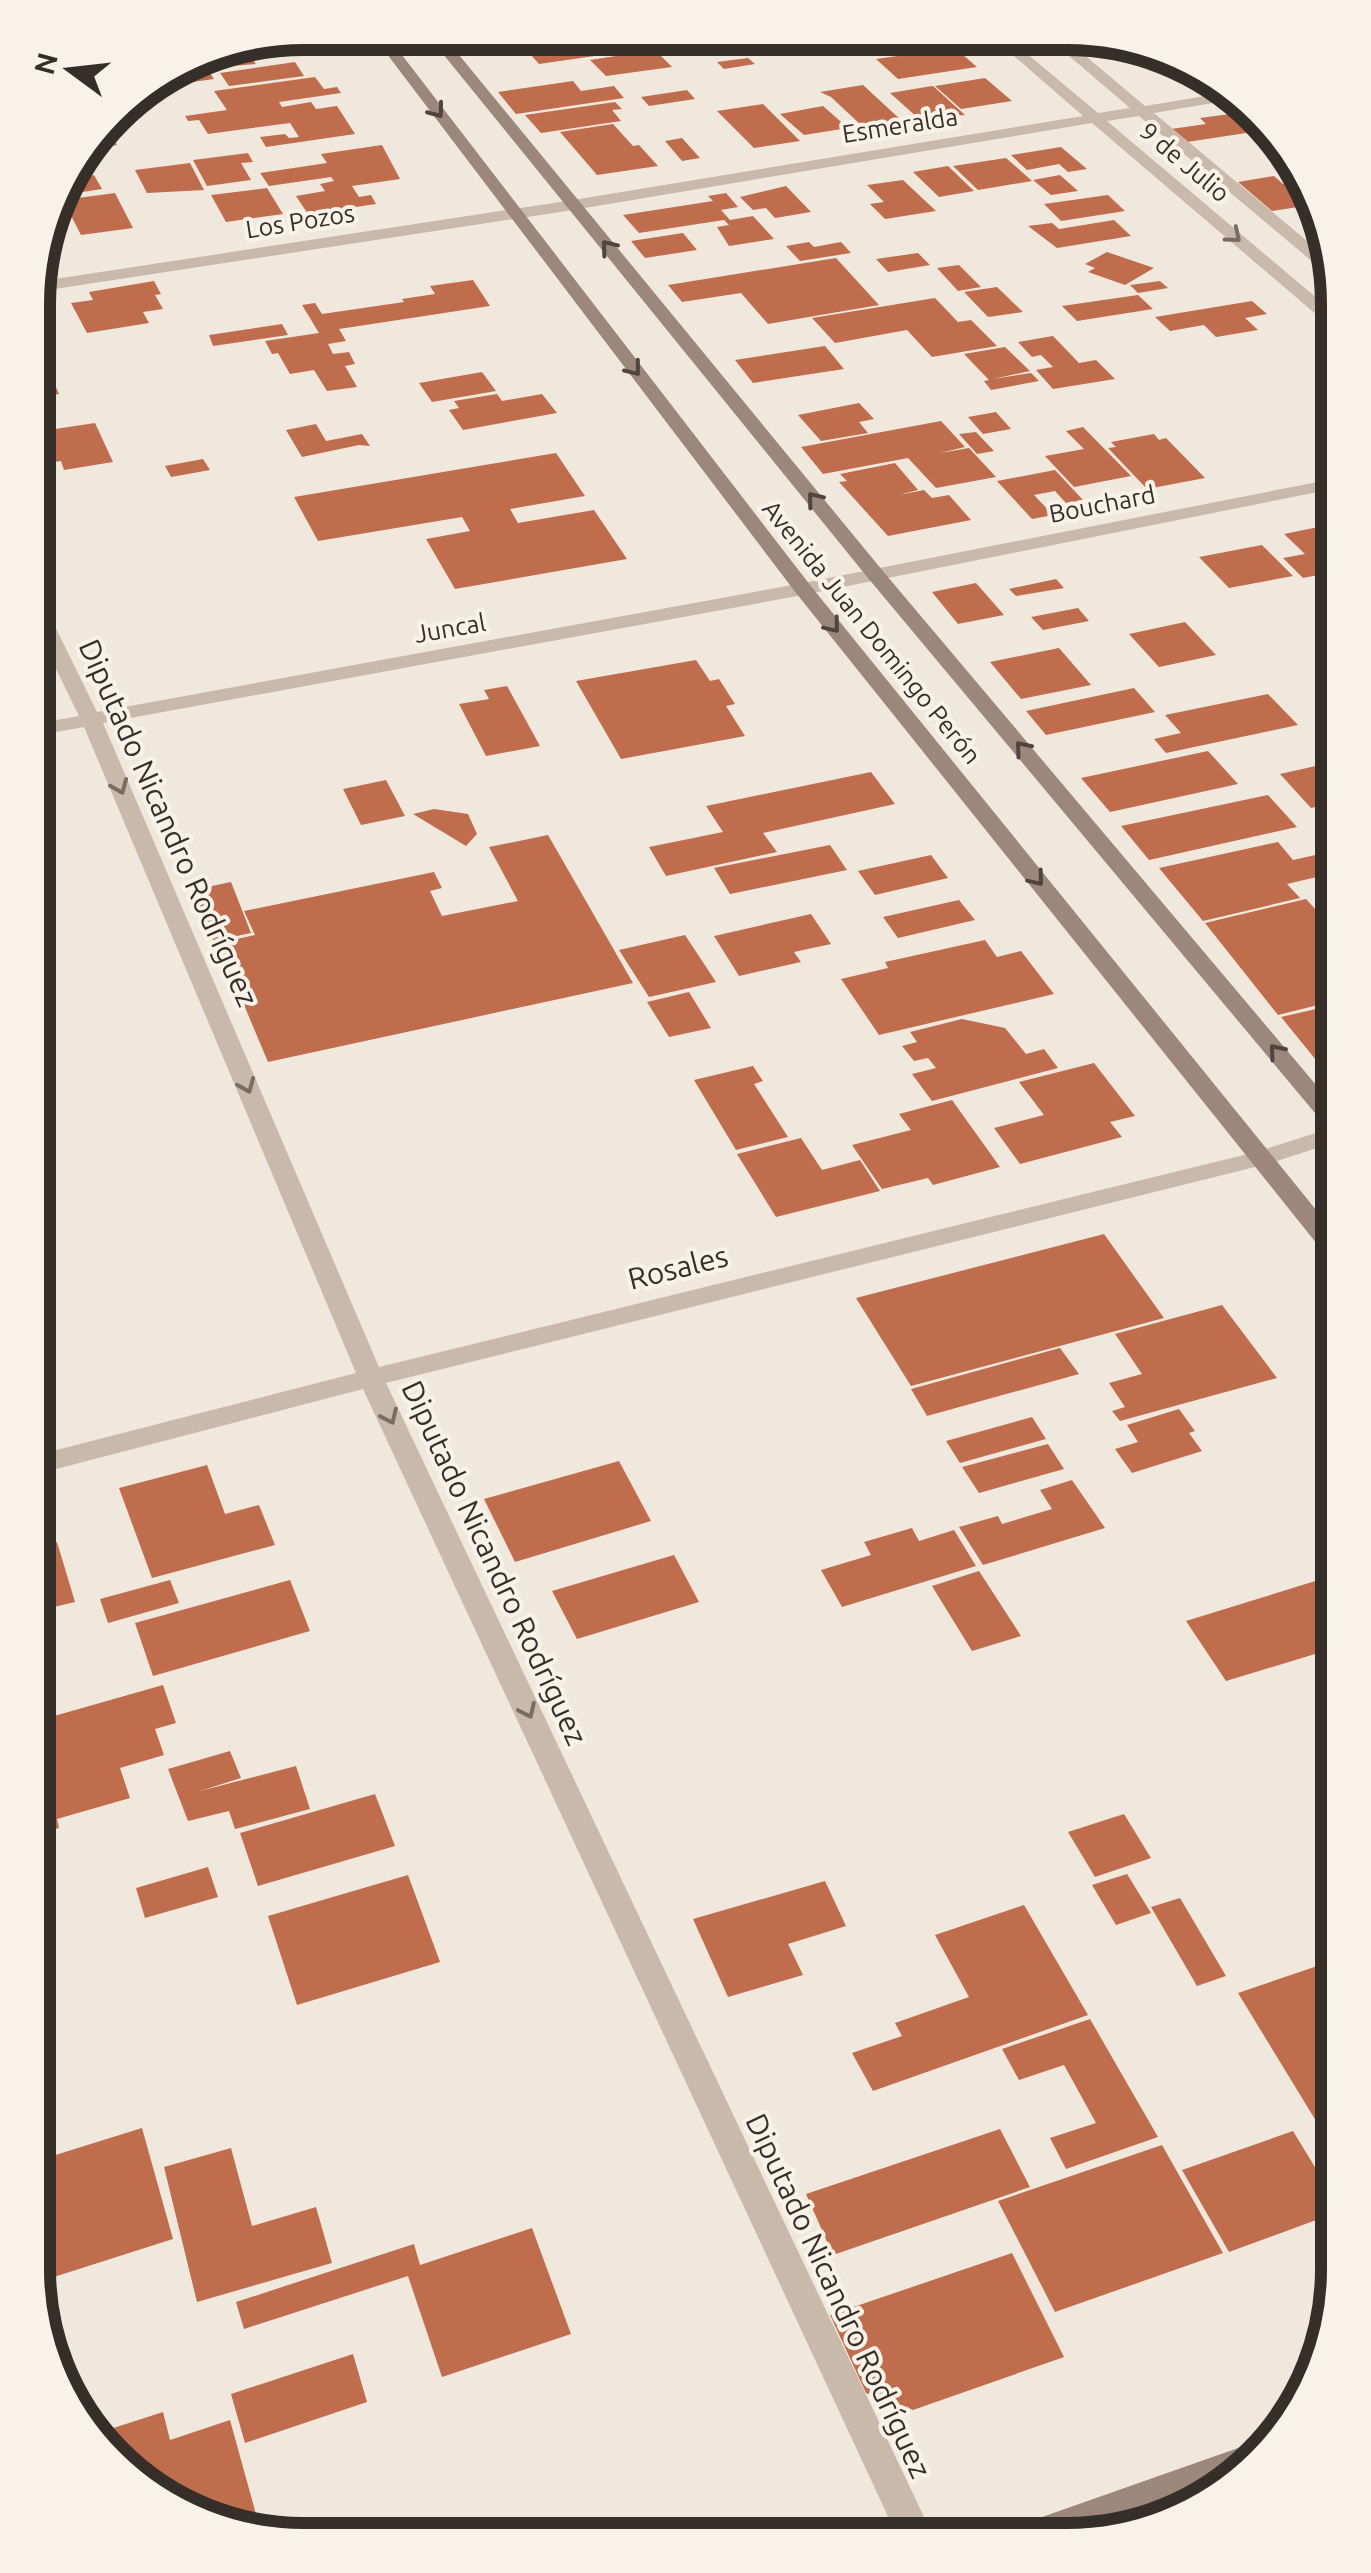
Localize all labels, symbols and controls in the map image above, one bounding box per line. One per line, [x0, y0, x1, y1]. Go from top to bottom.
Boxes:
north arrow [20, 20, 120, 120]
text: N [28, 49, 63, 78]
one-way arrow [425, 100, 442, 118]
street label: Esmeralda [840, 102, 960, 148]
street label: 9 de Julio [1135, 117, 1235, 207]
street label: Los Pozos [244, 199, 356, 243]
one-way arrow [1222, 224, 1240, 242]
one-way arrow [602, 241, 620, 259]
one-way arrow [622, 358, 640, 376]
street label: Bouchard [1047, 480, 1157, 528]
one-way arrow [808, 492, 826, 510]
street label: Avenida Juan Domingo Perón [757, 495, 987, 769]
street label: Juncal [412, 608, 488, 648]
one-way arrow [821, 614, 839, 632]
street label: Diputado Nicandro Rodríguez [72, 634, 265, 1011]
one-way arrow [1016, 742, 1034, 760]
one-way arrow [108, 777, 128, 795]
one-way arrow [1025, 867, 1043, 885]
one-way arrow [1269, 1044, 1287, 1063]
one-way arrow [235, 1076, 255, 1094]
street label: Rosales [624, 1238, 731, 1296]
street label: Diputado Nicandro Rodríguez [395, 1375, 594, 1750]
one-way arrow [377, 1407, 397, 1425]
one-way arrow [515, 1701, 535, 1719]
street label: Diputado Nicandro Rodríguez [739, 2108, 938, 2483]

